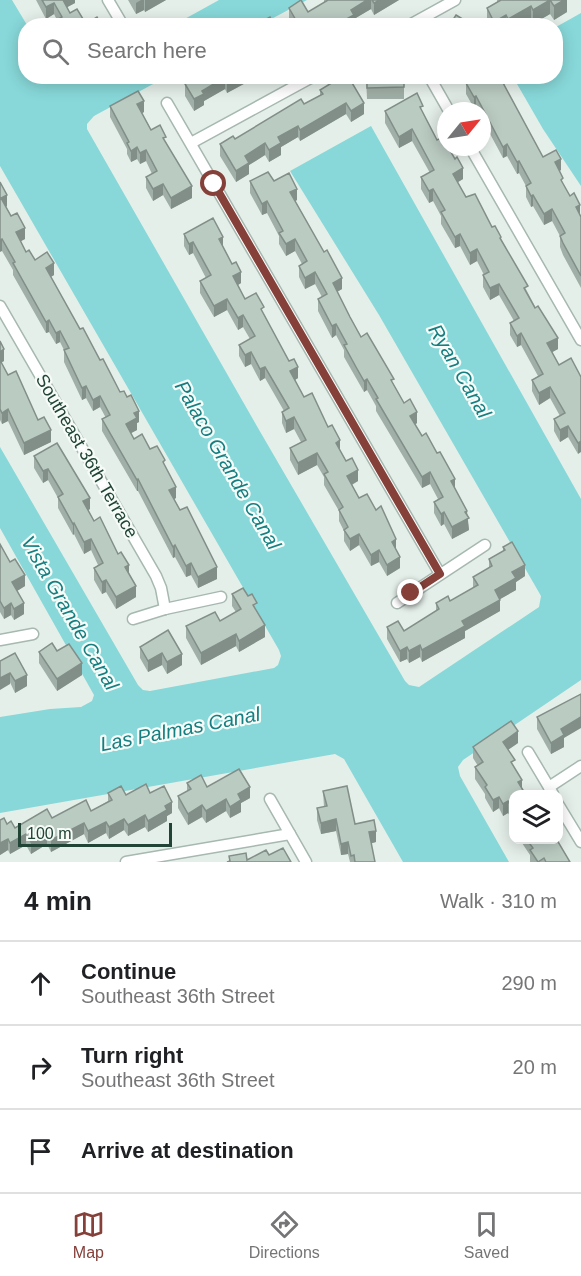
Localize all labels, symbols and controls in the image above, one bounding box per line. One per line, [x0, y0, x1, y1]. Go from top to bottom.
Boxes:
search box [18, 18, 563, 84]
icon: search [39, 35, 72, 68]
text: Search here [87, 38, 207, 63]
north arrow [437, 102, 491, 156]
route start [200, 170, 226, 196]
water label: Ryan Canal [424, 320, 496, 422]
street label: Southeast 36th Terrace [32, 371, 142, 541]
water label: Palaco Grande Canal [171, 377, 286, 554]
water label: Vista Grande Canal [17, 532, 123, 694]
route end [397, 579, 423, 605]
water label: Las Palmas Canal [98, 703, 262, 755]
map controls [509, 790, 563, 844]
button: layers [509, 790, 563, 844]
scale bar [18, 820, 172, 848]
text: 100 m [27, 825, 71, 842]
text: 4 min [24, 886, 92, 916]
text: Walk · 310 m [440, 890, 557, 912]
text: Continue [81, 959, 176, 984]
icon: ahead [24, 967, 57, 1000]
text: 290 m [501, 972, 557, 994]
text: Southeast 36th Street [81, 985, 274, 1007]
text: Turn right [81, 1043, 183, 1068]
icon: right [24, 1051, 57, 1084]
text: 20 m [513, 1056, 557, 1078]
text: Southeast 36th Street [81, 1069, 274, 1091]
icon: arrive [24, 1135, 57, 1168]
text: Arrive at destination [81, 1138, 294, 1163]
tab: Map [72, 1208, 105, 1262]
tab: Directions [249, 1208, 320, 1262]
tab: Saved [464, 1208, 509, 1262]

